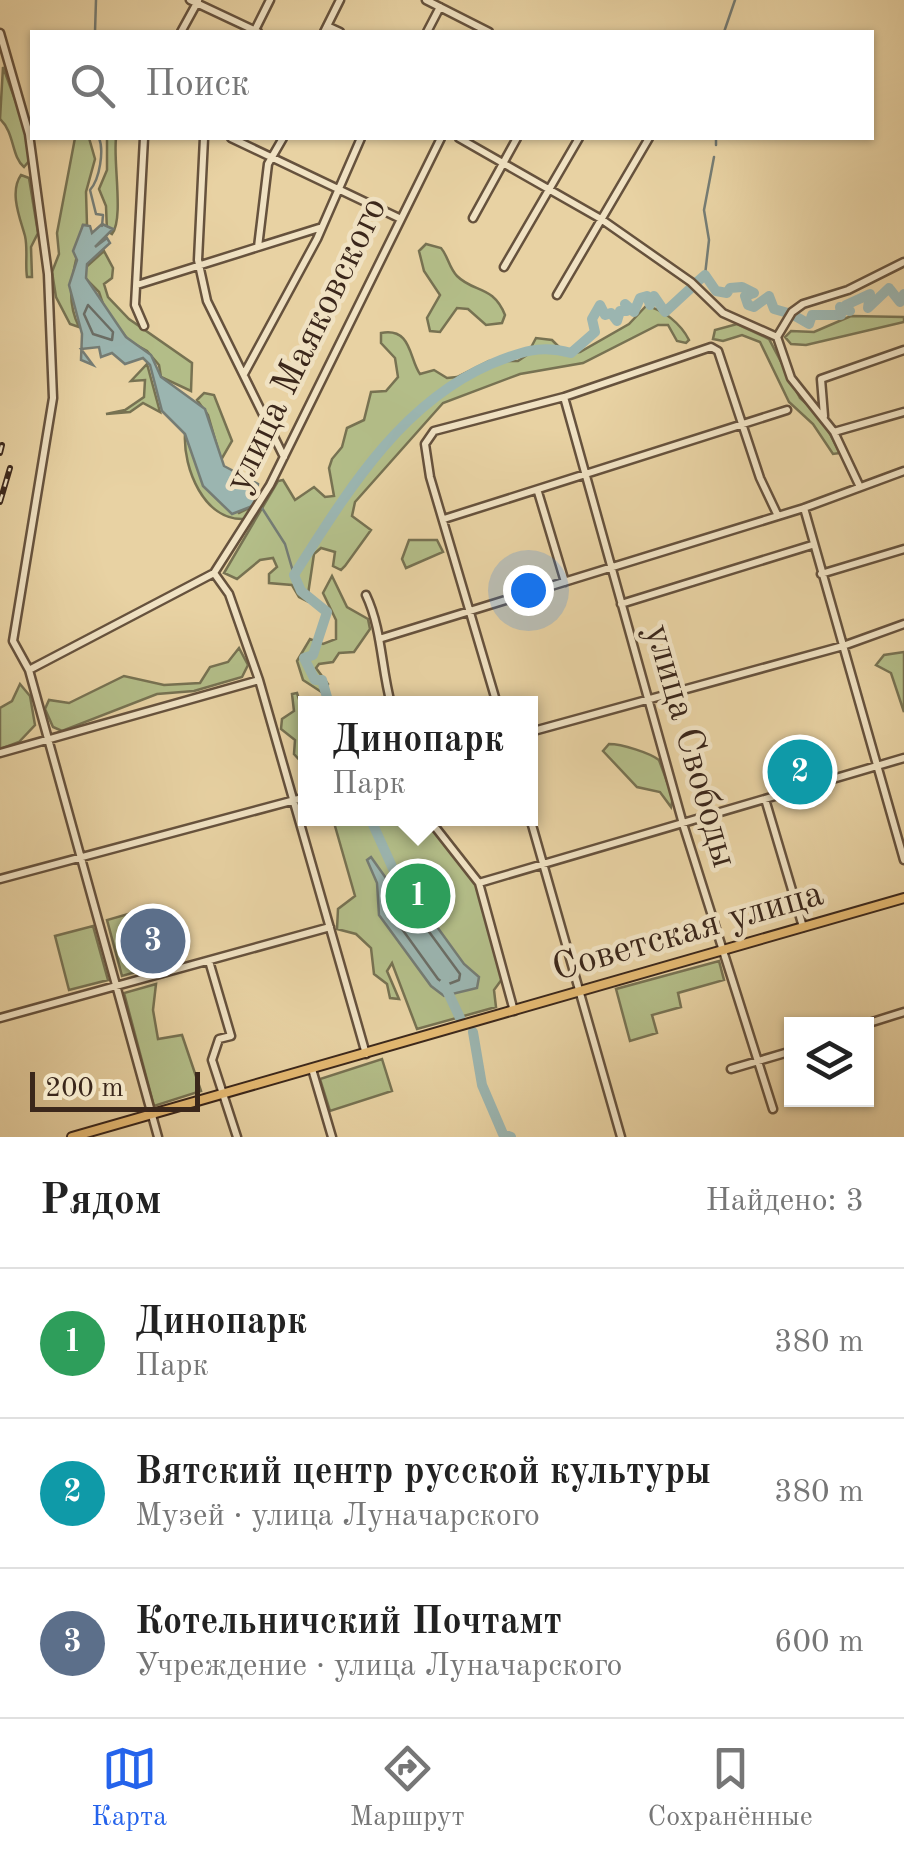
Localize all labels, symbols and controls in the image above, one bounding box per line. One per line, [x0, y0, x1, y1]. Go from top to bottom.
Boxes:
search box [30, 30, 874, 140]
icon: search [65, 58, 120, 113]
text: Поиск [145, 66, 250, 104]
street label: улица Маяковского [219, 192, 395, 498]
your location [503, 565, 554, 616]
street label: улица Свободы [637, 620, 743, 872]
popup [298, 696, 538, 826]
text: Динопарк [332, 722, 504, 760]
pin: 2 [768, 734, 832, 810]
text: Парк [332, 769, 406, 801]
pin: 1 [386, 858, 450, 934]
street label: Советская улица [548, 875, 828, 989]
pin: 3 [120, 904, 186, 978]
map controls [784, 1017, 874, 1107]
button: layers [784, 1017, 874, 1107]
scale bar [30, 1067, 200, 1112]
text: 200 m [45, 1075, 124, 1103]
text: Рядом [40, 1181, 162, 1223]
text: Найдено: 3 [705, 1186, 864, 1218]
text: Динопарк [135, 1304, 307, 1342]
text: 1 [63, 1327, 82, 1359]
text: 380 m [774, 1327, 864, 1359]
text: Парк [135, 1351, 209, 1383]
text: Вятский центр русской культуры [135, 1454, 711, 1492]
text: 2 [63, 1477, 82, 1509]
text: 380 m [774, 1477, 864, 1509]
text: Музей · улица Луначарского [135, 1501, 540, 1533]
text: Котельничский Почтамт [135, 1604, 562, 1642]
text: 3 [63, 1627, 82, 1659]
text: 600 m [774, 1627, 864, 1659]
text: Учреждение · улица Луначарского [135, 1651, 622, 1683]
tab: Карта [91, 1741, 167, 1836]
tab: Маршрут [350, 1741, 465, 1836]
tab: Сохранённые [647, 1741, 813, 1836]

